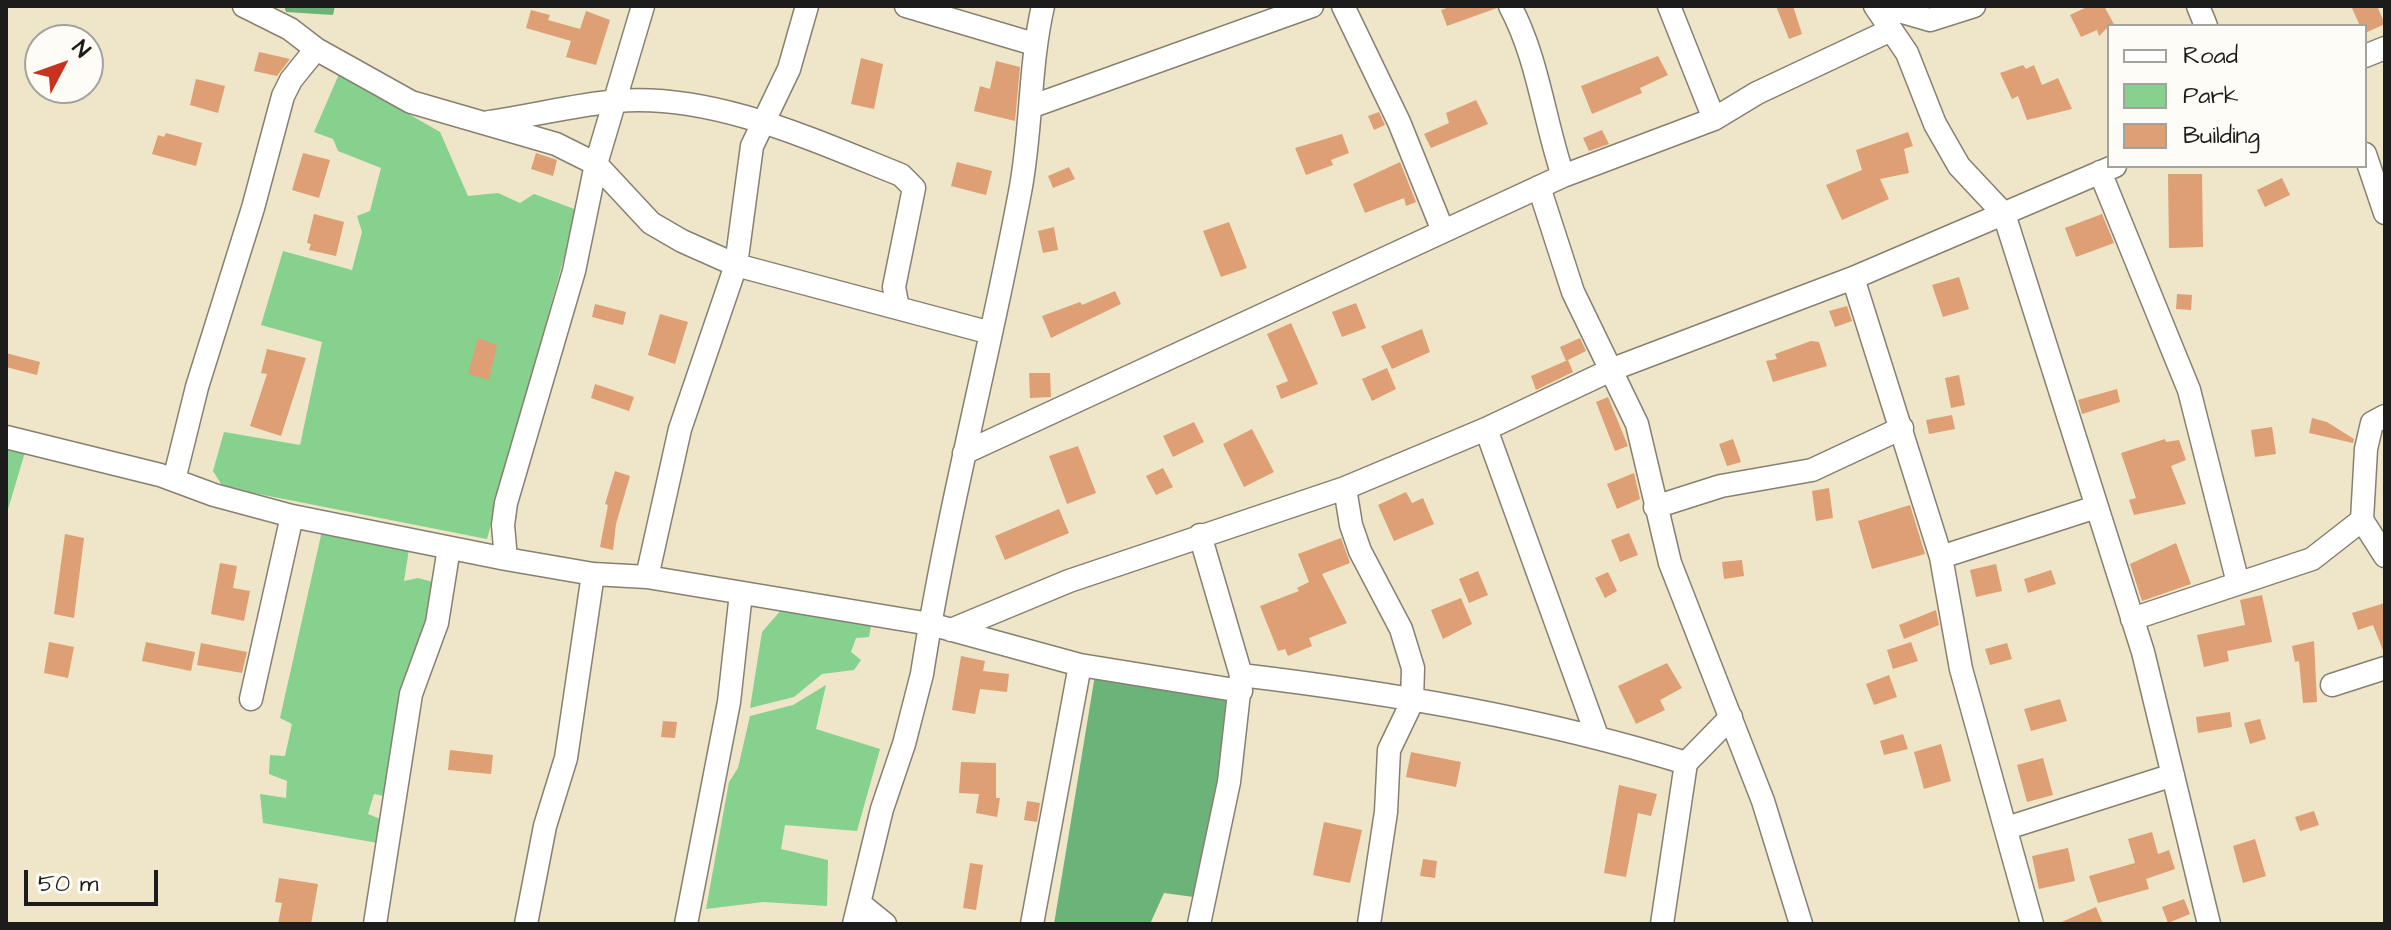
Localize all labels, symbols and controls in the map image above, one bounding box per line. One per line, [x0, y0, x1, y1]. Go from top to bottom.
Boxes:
north arrow [24, 24, 104, 104]
legend [2107, 24, 2367, 168]
text: N [65, 34, 97, 65]
text: Road [2183, 39, 2238, 73]
text: Park [2183, 79, 2239, 113]
text: Building [2183, 119, 2260, 153]
scale bar [28, 854, 162, 904]
text: 50 m [38, 867, 98, 901]

